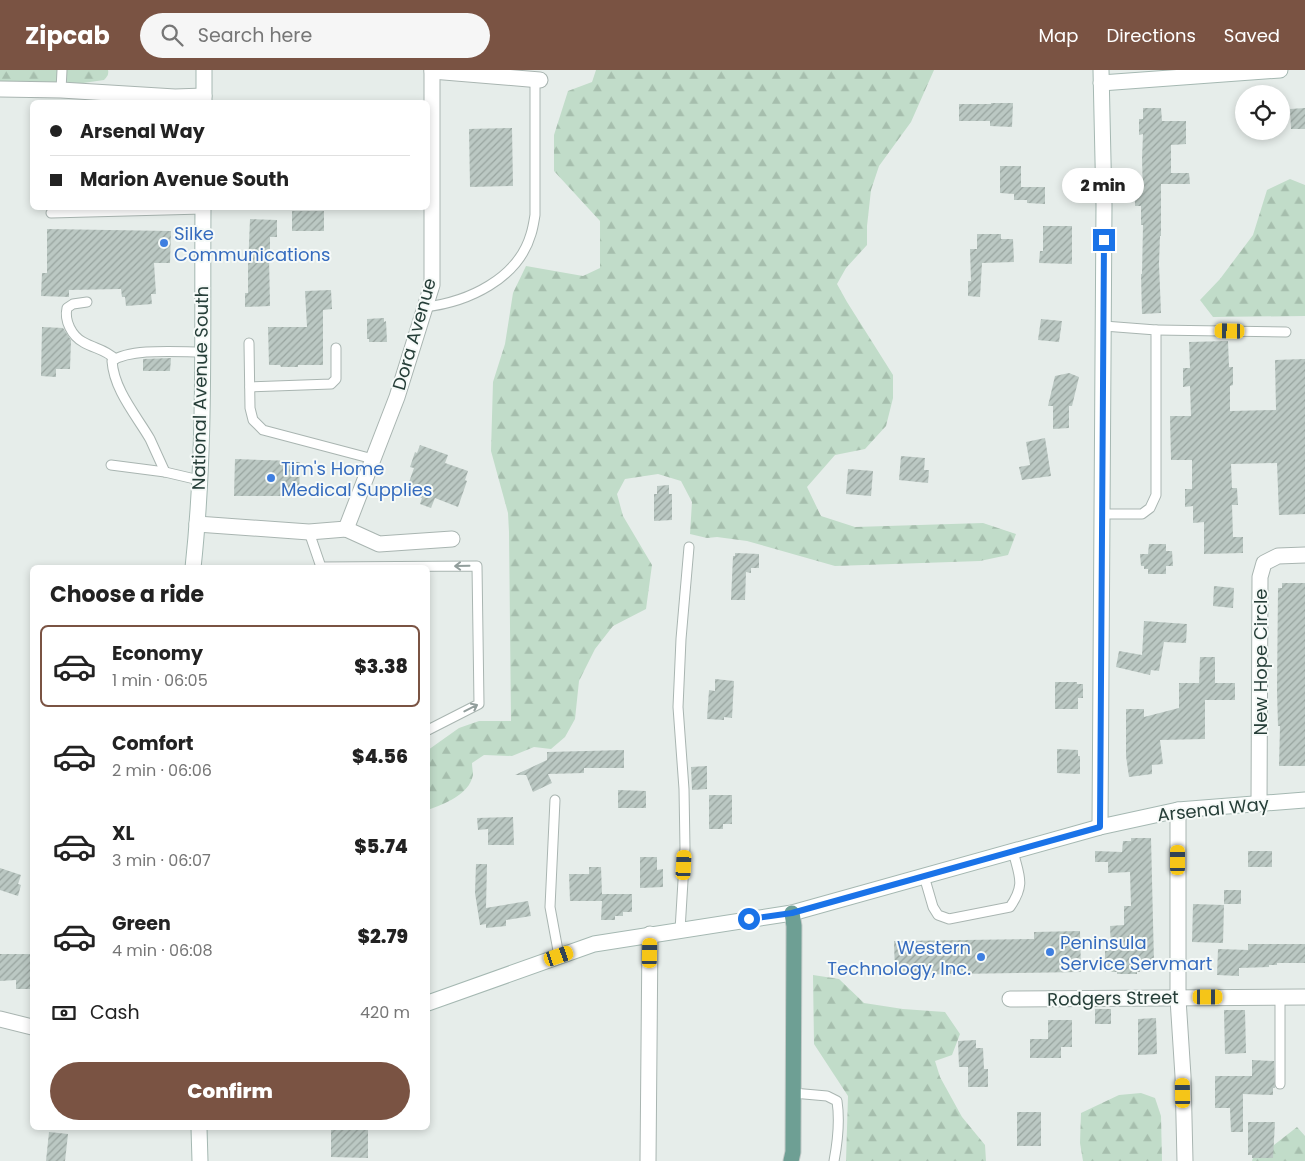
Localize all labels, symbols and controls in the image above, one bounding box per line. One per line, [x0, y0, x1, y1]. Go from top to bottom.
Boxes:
search box [140, 13, 490, 58]
text: Zipcab [25, 19, 110, 52]
icon: search [158, 21, 186, 49]
text: Search here [198, 22, 312, 49]
text: Map [1039, 23, 1078, 48]
text: Directions [1106, 23, 1196, 48]
text: Saved [1224, 23, 1280, 48]
map controls [1235, 85, 1290, 140]
button: locate [1235, 85, 1290, 140]
text: Arsenal Way [80, 118, 205, 145]
text: Marion Avenue South [80, 166, 289, 193]
callout: 2 min [1063, 168, 1145, 202]
text: 2 min [1080, 174, 1126, 197]
place label: Silke Communications [174, 221, 330, 267]
route end [1093, 229, 1115, 251]
marker: Silke Communications [158, 237, 170, 249]
street label: Dora Avenue [386, 275, 442, 393]
street label: National Avenue South [186, 286, 214, 490]
car [1214, 323, 1245, 339]
place label: Tim's Home Medical Supplies [281, 456, 432, 502]
marker: Tim's Home Medical Supplies [265, 472, 277, 484]
one-way arrow [454, 561, 470, 571]
text: Choose a ride [50, 579, 204, 610]
street label: New Hope Circle [1248, 588, 1273, 736]
text: Economy [112, 640, 203, 667]
icon: car [52, 644, 97, 689]
text: $3.38 [354, 653, 408, 680]
text: 1 min · 06:05 [112, 669, 208, 692]
one-way arrow [463, 703, 478, 712]
text: Comfort [112, 730, 194, 757]
icon: car [52, 734, 97, 779]
text: $4.56 [352, 743, 408, 770]
text: 2 min · 06:06 [112, 759, 212, 782]
street label: Arsenal Way [1156, 791, 1270, 827]
text: XL [112, 820, 135, 847]
icon: car [52, 824, 97, 869]
text: $5.74 [354, 833, 408, 860]
car [1170, 845, 1185, 875]
text: 3 min · 06:07 [112, 849, 211, 872]
car [675, 850, 692, 880]
route start [738, 908, 760, 930]
text: Green [112, 910, 171, 937]
icon: car [52, 914, 97, 959]
text: $2.79 [357, 923, 408, 950]
place label: Peninsula Service Servmart [1060, 930, 1212, 976]
place label: Western Technology, Inc. [827, 935, 971, 981]
car [642, 938, 657, 968]
text: 4 min · 06:08 [112, 939, 213, 962]
car [542, 944, 575, 968]
marker: Peninsula Service Servmart [1044, 946, 1056, 958]
marker: Western Technology, Inc. [975, 951, 987, 963]
street label: Rodgers Street [1047, 984, 1179, 1012]
car [1193, 990, 1223, 1005]
icon: cash [50, 999, 78, 1027]
text: Cash [90, 999, 140, 1026]
text: 420 m [360, 1001, 410, 1024]
button: Confirm [50, 1062, 410, 1120]
car [1175, 1078, 1190, 1108]

